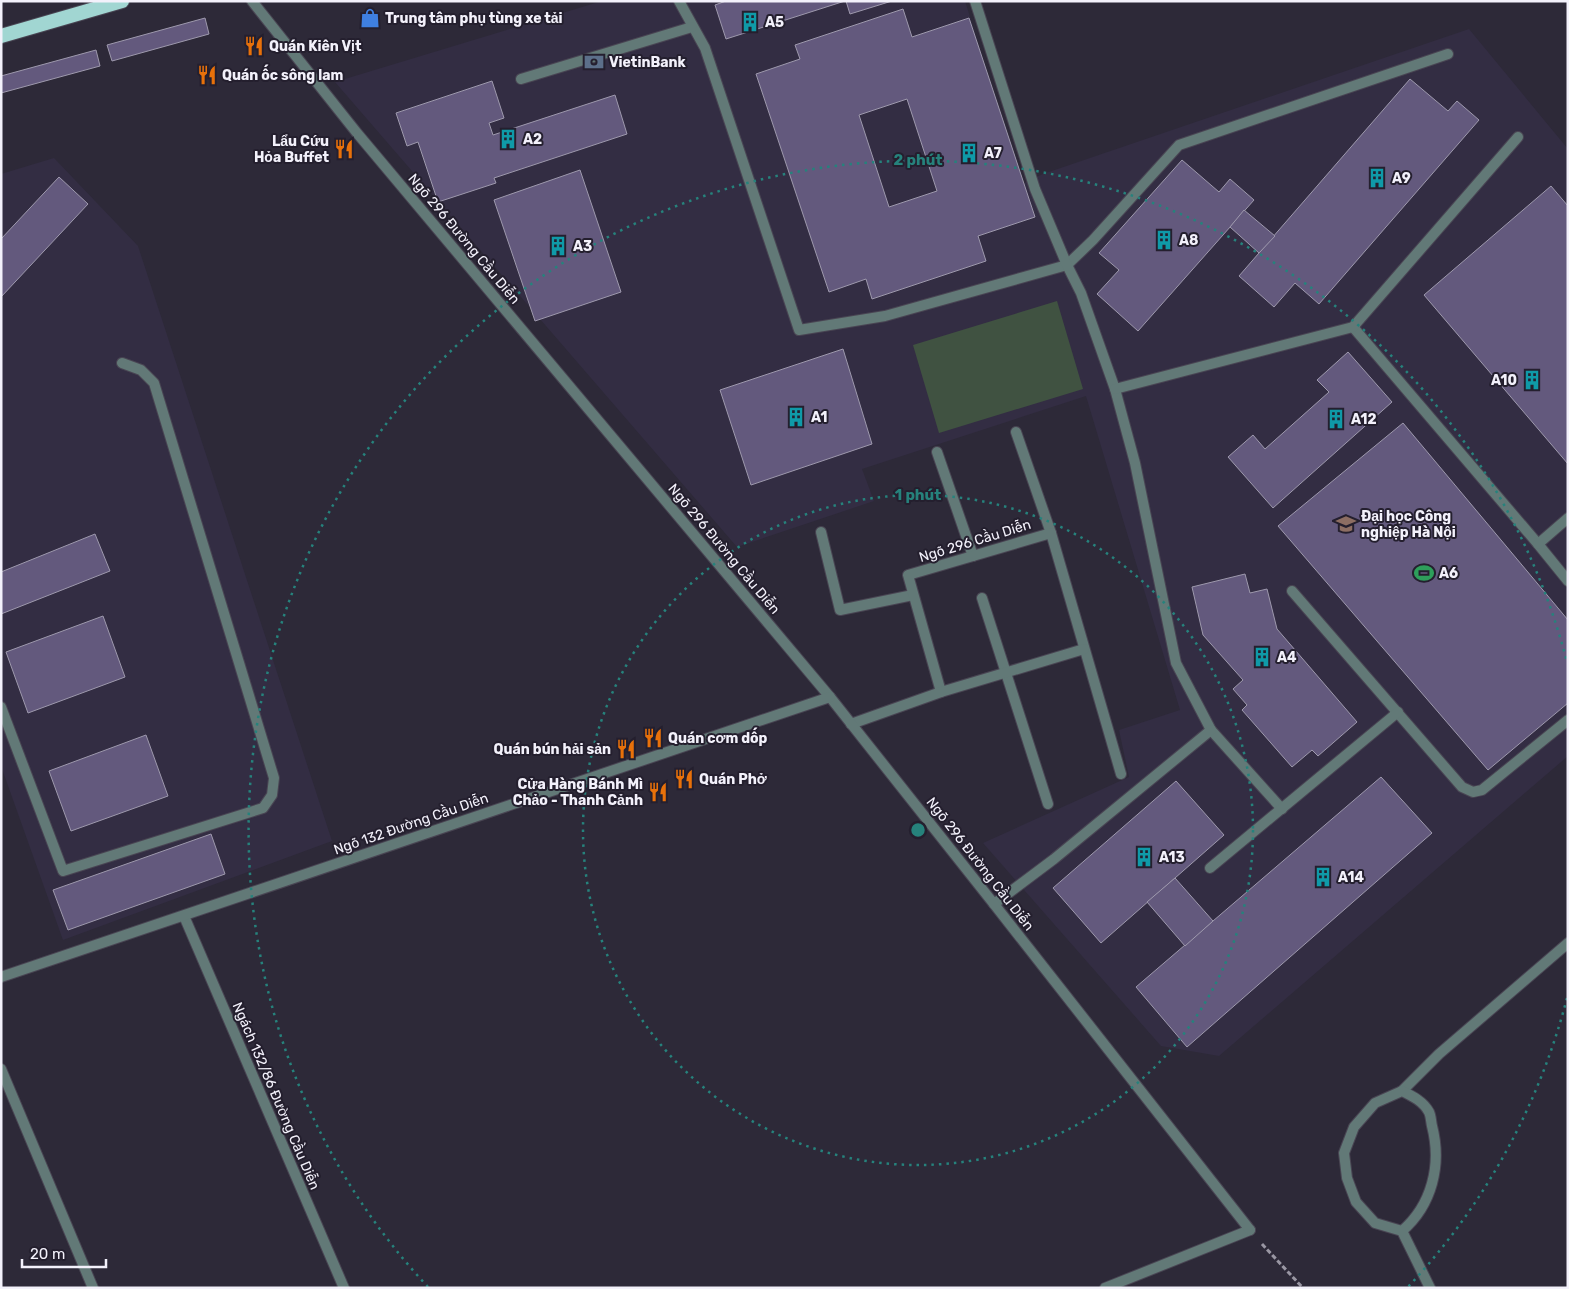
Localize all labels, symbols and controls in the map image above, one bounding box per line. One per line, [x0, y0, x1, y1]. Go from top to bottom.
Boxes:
shop icon: Trung tâm phụ tùng xe tải [359, 7, 381, 29]
place label: Trung tâm phụ tùng xe tải [385, 10, 562, 27]
building icon: A5 [739, 11, 761, 33]
place label: A5 [765, 14, 784, 31]
restaurant icon: Quán Kiên Vịt [243, 35, 265, 57]
place label: Quán Kiên Vịt [269, 38, 362, 55]
bank icon: VietinBank [583, 51, 605, 73]
place label: VietinBank [609, 54, 687, 71]
restaurant icon: Quán ốc sông lam [196, 64, 218, 86]
place label: Quán ốc sông lam [222, 64, 343, 84]
building icon: A2 [497, 128, 519, 150]
place label: A2 [523, 131, 542, 148]
place label: Lẩu Cứu Hỏa Buffet [254, 133, 329, 166]
restaurant icon: Lẩu Cứu Hỏa Buffet [333, 138, 355, 160]
building icon: A7 [958, 142, 980, 164]
place label: A7 [984, 145, 1002, 162]
text: 2 phút [894, 151, 942, 169]
building icon: A9 [1366, 167, 1388, 189]
street label: Ngõ 296 Đường Cầu Diễn [405, 170, 524, 308]
place label: A9 [1392, 170, 1411, 187]
building icon: A8 [1153, 229, 1175, 251]
place label: A8 [1179, 232, 1199, 249]
building icon: A3 [547, 235, 569, 257]
place label: A3 [573, 238, 592, 255]
building icon: A10 [1521, 369, 1543, 391]
place label: A10 [1491, 372, 1517, 389]
building icon: A1 [785, 406, 807, 428]
building icon: A12 [1325, 408, 1347, 430]
place label: A1 [811, 409, 827, 426]
place label: A12 [1351, 411, 1376, 428]
street label: Ngõ 296 Đường Cầu Diễn [665, 480, 784, 618]
text: 1 phút [895, 486, 941, 504]
place label: Đại học Công nghiệp Hà Nội [1361, 508, 1456, 541]
school or university icon: Đại học Công nghiệp Hà Nội [1335, 513, 1357, 535]
street label: Ngõ 296 Cầu Diễn [917, 515, 1033, 566]
sports icon: A6 [1413, 562, 1435, 584]
place label: A6 [1439, 565, 1458, 582]
building icon: A4 [1251, 646, 1273, 668]
place label: A4 [1277, 649, 1297, 666]
restaurant icon: Quán cơm dốp [642, 727, 664, 749]
place label: Quán cơm dốp [668, 727, 768, 747]
restaurant icon: Quán bún hải sản [615, 738, 637, 760]
place label: Quán bún hải sản [494, 741, 611, 758]
restaurant icon: Quán Phở [673, 768, 695, 790]
place label: Quán Phở [699, 771, 767, 788]
place label: Cửa Hàng Bánh Mì Chảo - Thanh Cảnh [513, 776, 643, 809]
restaurant icon: Cửa Hàng Bánh Mì Chảo - Thanh Cảnh [647, 781, 669, 803]
street label: Ngõ 132 Đường Cầu Diễn [331, 789, 491, 858]
street label: Ngõ 296 Đường Cầu Diễn [923, 793, 1038, 934]
centre of rings [909, 821, 927, 839]
building icon: A13 [1133, 846, 1155, 868]
place label: A13 [1159, 849, 1185, 866]
building icon: A14 [1312, 866, 1334, 888]
place label: A14 [1338, 869, 1364, 886]
street label: Ngách 132/86 Đường Cầu Diễn [229, 999, 324, 1192]
scale bar [22, 1236, 106, 1268]
text: 20 m [30, 1245, 65, 1263]

